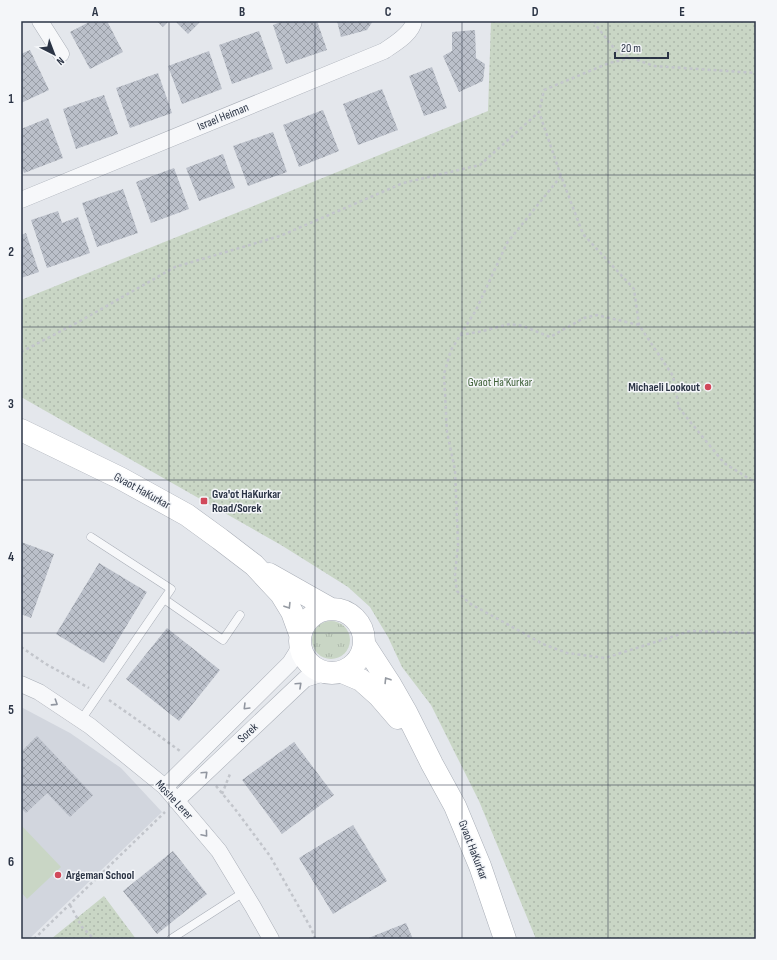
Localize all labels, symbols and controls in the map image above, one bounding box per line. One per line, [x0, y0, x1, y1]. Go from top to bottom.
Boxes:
text: A [91, 4, 99, 20]
text: B [239, 4, 245, 20]
text: C [385, 4, 392, 20]
text: D [532, 4, 539, 20]
text: E [679, 4, 685, 20]
north arrow [34, 34, 74, 74]
scale bar [615, 34, 668, 60]
text: 20 m [621, 41, 641, 56]
text: N [54, 54, 67, 68]
text: 1 [8, 91, 14, 107]
street label: Israel Heiman [195, 100, 251, 134]
text: 2 [8, 244, 14, 260]
park label: Gvaot Ha'Kurkar [468, 375, 533, 390]
place label: Michaeli Lookout [628, 380, 700, 395]
marker: Michaeli Lookout [703, 382, 713, 392]
text: 3 [8, 396, 14, 412]
street label: Gvaot HaKurkar [111, 469, 173, 513]
place label: Gva'ot HaKurkar Road/Sorek [212, 487, 281, 516]
marker: Gva'ot HaKurkar Road/Sorek [199, 496, 209, 506]
text: 4 [8, 549, 14, 565]
one-way arrow [283, 601, 290, 608]
one-way arrow [384, 677, 392, 684]
one-way arrow [294, 682, 302, 690]
one-way arrow [51, 698, 58, 706]
text: 5 [8, 702, 14, 718]
one-way arrow [243, 702, 251, 710]
street label: Sorek [235, 719, 262, 746]
one-way arrow [200, 771, 208, 779]
street label: Moshe Lerer [152, 777, 197, 823]
street label: Gvaot HaKurkar [455, 818, 491, 882]
one-way arrow [200, 829, 207, 836]
text: 6 [8, 854, 14, 870]
place label: Argeman School [65, 868, 134, 883]
marker: Argeman School [53, 870, 63, 880]

